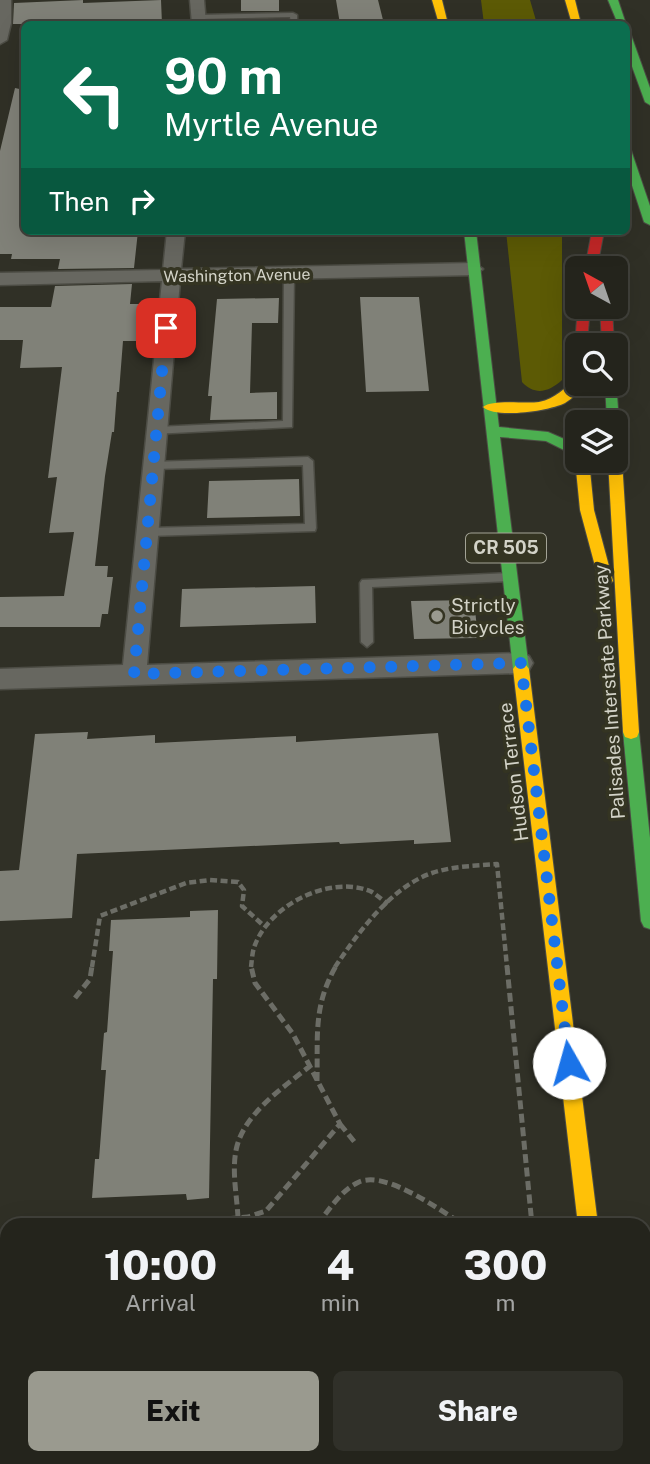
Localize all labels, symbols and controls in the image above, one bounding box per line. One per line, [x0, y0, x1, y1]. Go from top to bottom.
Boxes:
text: 90 m [164, 47, 283, 105]
icon: left [49, 49, 140, 140]
text: Myrtle Avenue [164, 106, 378, 143]
icon: right [123, 182, 161, 220]
text: Then [49, 186, 109, 217]
north arrow [565, 256, 628, 318]
map controls [565, 256, 628, 473]
street label: Washington Avenue [163, 265, 311, 286]
pin [136, 298, 196, 358]
icon: arrive [147, 309, 185, 347]
button: search [565, 333, 628, 396]
button: layers [565, 410, 628, 473]
road number: CR 505 [466, 534, 546, 562]
street label: Palisades Interstate Parkway [589, 564, 629, 820]
place label: Strictly Bicycles [451, 594, 524, 638]
marker: Strictly Bicycles [429, 608, 445, 624]
street label: Hudson Terrace [494, 701, 532, 843]
position arrow [532, 1026, 606, 1100]
text: 10:00 [104, 1240, 217, 1289]
text: 4 [326, 1240, 354, 1289]
text: 300 [464, 1240, 547, 1289]
text: Arrival [125, 1289, 196, 1316]
text: min [321, 1289, 360, 1316]
text: m [495, 1289, 515, 1316]
button: Exit [28, 1371, 319, 1451]
button: Share [333, 1371, 623, 1451]

